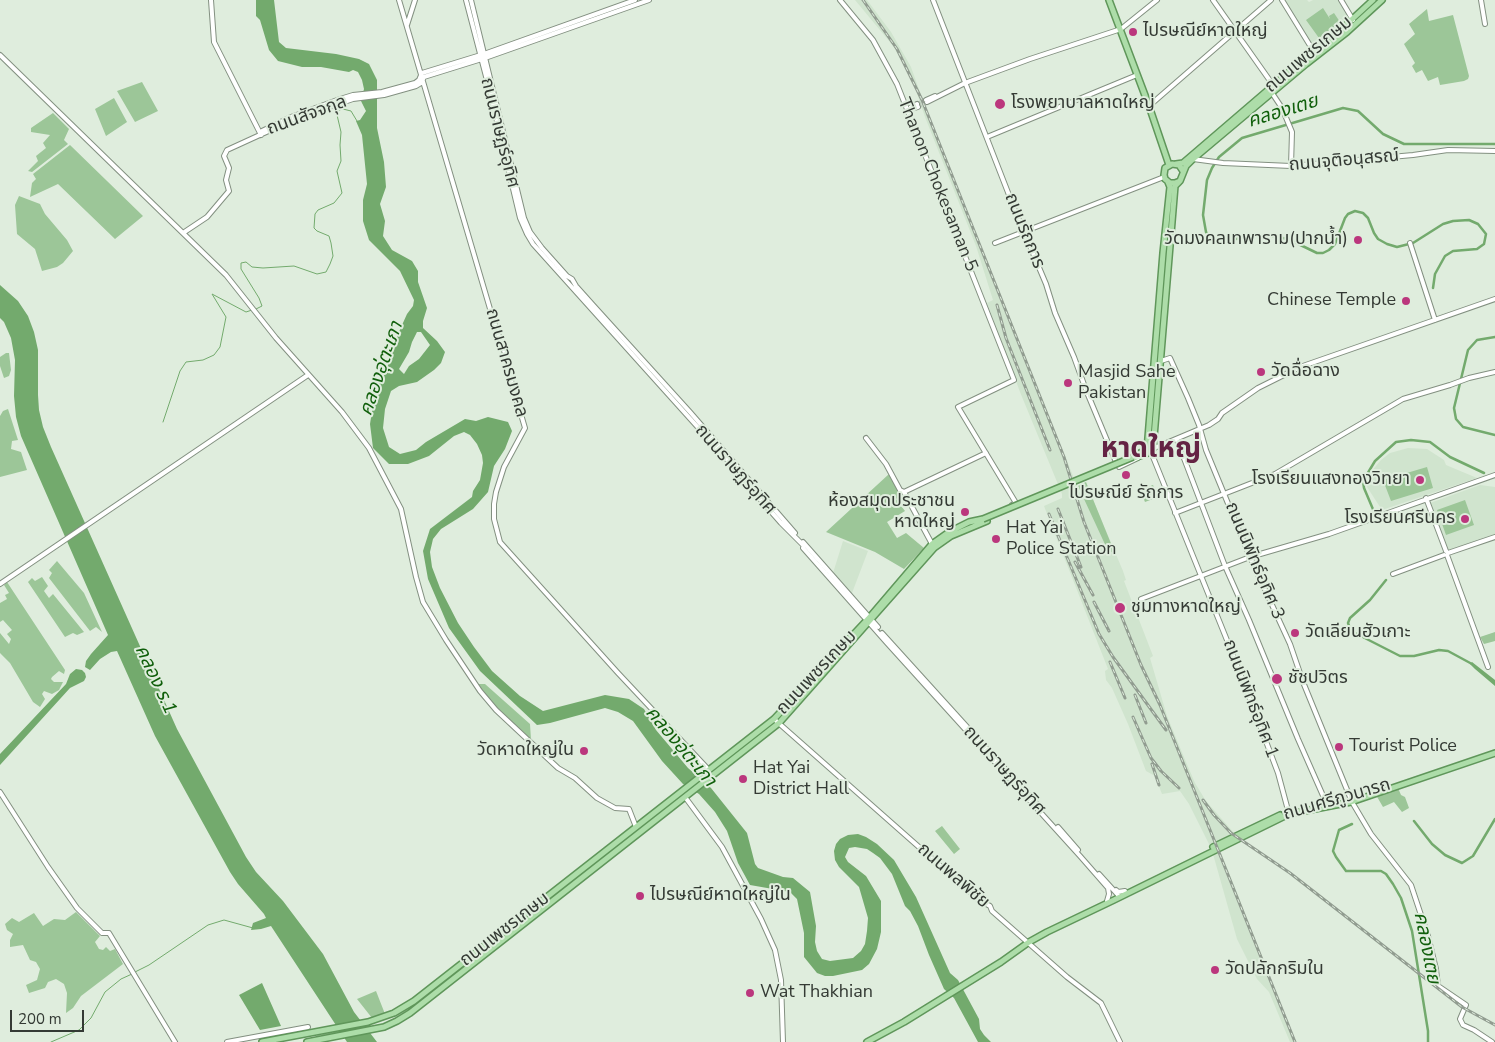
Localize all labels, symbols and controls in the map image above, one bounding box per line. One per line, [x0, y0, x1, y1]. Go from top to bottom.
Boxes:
street label: ถนนเพชรเกษม [1261, 12, 1357, 98]
place label: ไปรษณีย์หาดใหญ่ [1143, 21, 1268, 43]
marker: ไปรษณีย์หาดใหญ่ [1127, 26, 1139, 38]
street label: ถนนราษฏร์อุทิศ [475, 76, 523, 190]
water label: คลองเตย [1245, 91, 1321, 133]
street label: ถนนสัจจกุล [264, 92, 350, 140]
place label: โรงพยาบาลหาดใหญ่ [1011, 93, 1155, 115]
street label: Thanon Chokesaman 5 [892, 95, 982, 275]
marker: โรงพยาบาลหาดใหญ่ [993, 97, 1007, 111]
street label: ถนนจุติอนุสรณ์ [1288, 145, 1400, 177]
street label: ถนนรัถการ [999, 190, 1049, 272]
place label: วัดมงคลเทพาราม(ปากน้ำ) [1164, 229, 1348, 251]
marker: วัดมงคลเทพาราม(ปากน้ำ) [1352, 234, 1364, 246]
place label: Chinese Temple [1267, 290, 1396, 312]
marker: Chinese Temple [1400, 295, 1412, 307]
street label: ถนนสาครมงคล [480, 306, 532, 420]
water label: คลองอุ่ตะเภา [355, 319, 409, 419]
place label: วัดฉื่อฉาง [1271, 361, 1340, 383]
place label: Masjid Sahe Pakistan [1078, 362, 1176, 404]
marker: วัดฉื่อฉาง [1255, 366, 1267, 378]
marker: Masjid Sahe Pakistan [1062, 377, 1074, 389]
street label: ถนนราษฏร์อุทิศ [690, 420, 780, 520]
district label: หาดใหญ่ [1101, 433, 1201, 467]
marker: ไปรษณีย์ รัถการ [1120, 469, 1132, 481]
place label: โรงเรียนแสงทองวิทยา [1252, 469, 1410, 491]
marker: โรงเรียนแสงทองวิทยา [1414, 474, 1426, 486]
place label: ไปรษณีย์ รัถการ [1069, 483, 1183, 505]
place label: ห้องสมุดประชาชน หาดใหญ่ [828, 491, 955, 534]
street label: ถนนนิพัทธ์อุทิศ 3 [1220, 499, 1288, 623]
marker: ห้องสมุดประชาชน หาดใหญ่ [959, 506, 971, 518]
place label: โรงเรียนศรีนคร [1345, 508, 1455, 530]
marker: โรงเรียนศรีนคร [1459, 513, 1471, 525]
place label: Hat Yai Police Station [1006, 518, 1116, 560]
marker: Hat Yai Police Station [990, 533, 1002, 545]
place label: ชุมทางหาดใหญ่ [1131, 597, 1241, 619]
marker: ชุมทางหาดใหญ่ [1113, 601, 1127, 615]
place label: วัดเลียนฮัวเกาะ [1305, 622, 1411, 644]
street label: ถนนเพชรเกษม [772, 626, 862, 720]
marker: วัดเลียนฮัวเกาะ [1289, 627, 1301, 639]
street label: ถนนนิพัทธ์อุทิศ 1 [1217, 637, 1283, 761]
water label: คลอง ร.1 [129, 642, 181, 718]
place label: ชัชปวิตร [1288, 668, 1348, 690]
marker: ชัชปวิตร [1270, 672, 1284, 686]
water label: คลองอุ่ตะเภา [640, 702, 720, 792]
street label: ถนนราษฏร์อุทิศ [958, 722, 1050, 820]
place label: Tourist Police [1349, 736, 1457, 758]
place label: วัดหาดใหญ่ใน [477, 740, 574, 762]
marker: Tourist Police [1333, 741, 1345, 753]
marker: วัดหาดใหญ่ใน [578, 745, 590, 757]
place label: Hat Yai District Hall [753, 758, 849, 801]
marker: Hat Yai District Hall [737, 773, 749, 785]
street label: ถนนศรีภูวนารถ [1281, 774, 1393, 826]
street label: ถนนพลพิชัย [912, 839, 994, 913]
place label: ไปรษณีย์หาดใหญ่ใน [650, 885, 791, 907]
street label: ถนนเพชรเกษม [456, 888, 554, 972]
marker: ไปรษณีย์หาดใหญ่ใน [634, 890, 646, 902]
water label: คลองเตย [1408, 910, 1444, 986]
place label: วัดปลักกริมใน [1225, 959, 1324, 981]
marker: วัดปลักกริมใน [1209, 964, 1221, 976]
place label: Wat Thakhian [760, 982, 873, 1004]
marker: Wat Thakhian [744, 987, 756, 999]
scale bar [12, 1000, 86, 1032]
text: 200 m [18, 1009, 62, 1029]

